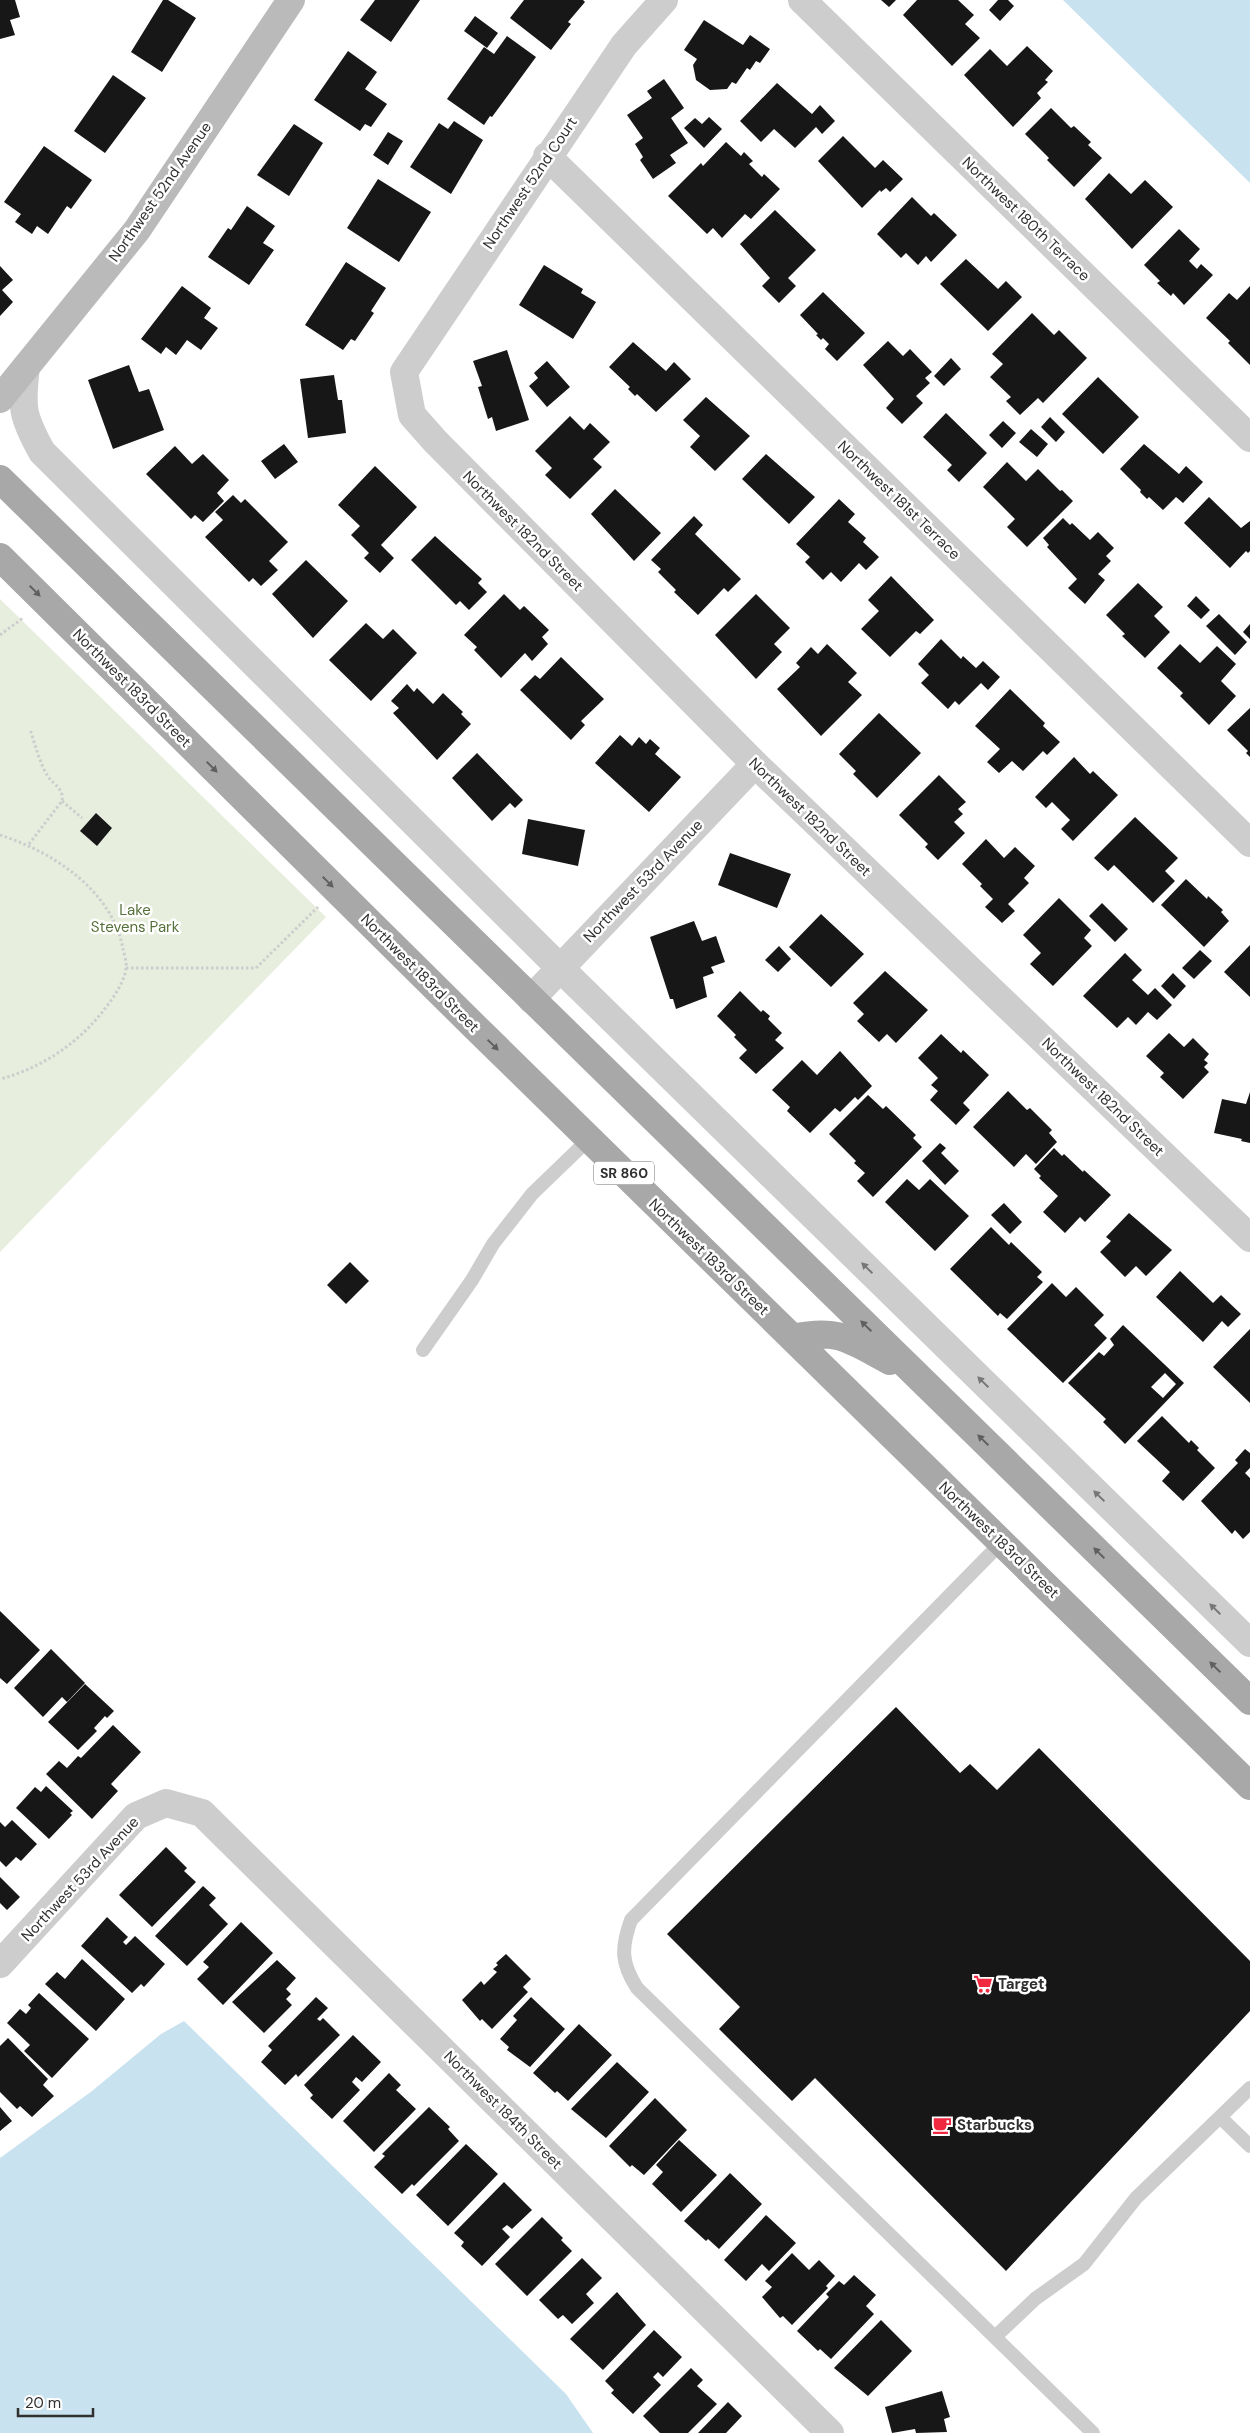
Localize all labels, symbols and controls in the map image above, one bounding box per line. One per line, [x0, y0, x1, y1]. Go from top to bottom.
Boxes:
street label: Northwest 52nd Court [478, 113, 582, 253]
street label: Northwest 52nd Avenue [104, 118, 216, 266]
street label: Northwest 180th Terrace [958, 153, 1094, 285]
street label: Northwest 181st Terrace [833, 436, 965, 564]
street label: Northwest 182nd Street [458, 466, 588, 596]
one-way arrow [28, 585, 40, 597]
street label: Northwest 183rd Street [68, 624, 196, 752]
street label: Northwest 182nd Street [745, 753, 876, 881]
one-way arrow [206, 761, 218, 773]
street label: Northwest 53rd Avenue [579, 815, 707, 947]
one-way arrow [322, 875, 334, 887]
park label: Lake Stevens Park [91, 900, 180, 937]
street label: Northwest 183rd Street [356, 909, 484, 1037]
street label: Northwest 182nd Street [1038, 1033, 1169, 1161]
one-way arrow [487, 1039, 499, 1051]
road number: SR 860 [594, 1162, 654, 1184]
street label: Northwest 183rd Street [645, 1194, 774, 1320]
one-way arrow [861, 1262, 873, 1274]
one-way arrow [861, 1320, 873, 1332]
one-way arrow [977, 1376, 989, 1388]
one-way arrow [977, 1434, 989, 1446]
street label: Northwest 183rd Street [935, 1477, 1064, 1603]
one-way arrow [1093, 1490, 1105, 1502]
one-way arrow [1093, 1547, 1105, 1559]
one-way arrow [1209, 1603, 1221, 1615]
one-way arrow [1209, 1661, 1221, 1673]
street label: Northwest 53rd Avenue [17, 1812, 143, 1946]
supermarket icon: Target [972, 1973, 994, 1995]
place label: Target [998, 1974, 1044, 1994]
street label: Northwest 184th Street [439, 2046, 567, 2174]
cafe icon: Starbucks [931, 2114, 953, 2136]
place label: Starbucks [957, 2115, 1032, 2135]
scale bar [18, 2386, 92, 2418]
text: 20 m [25, 2393, 61, 2413]

